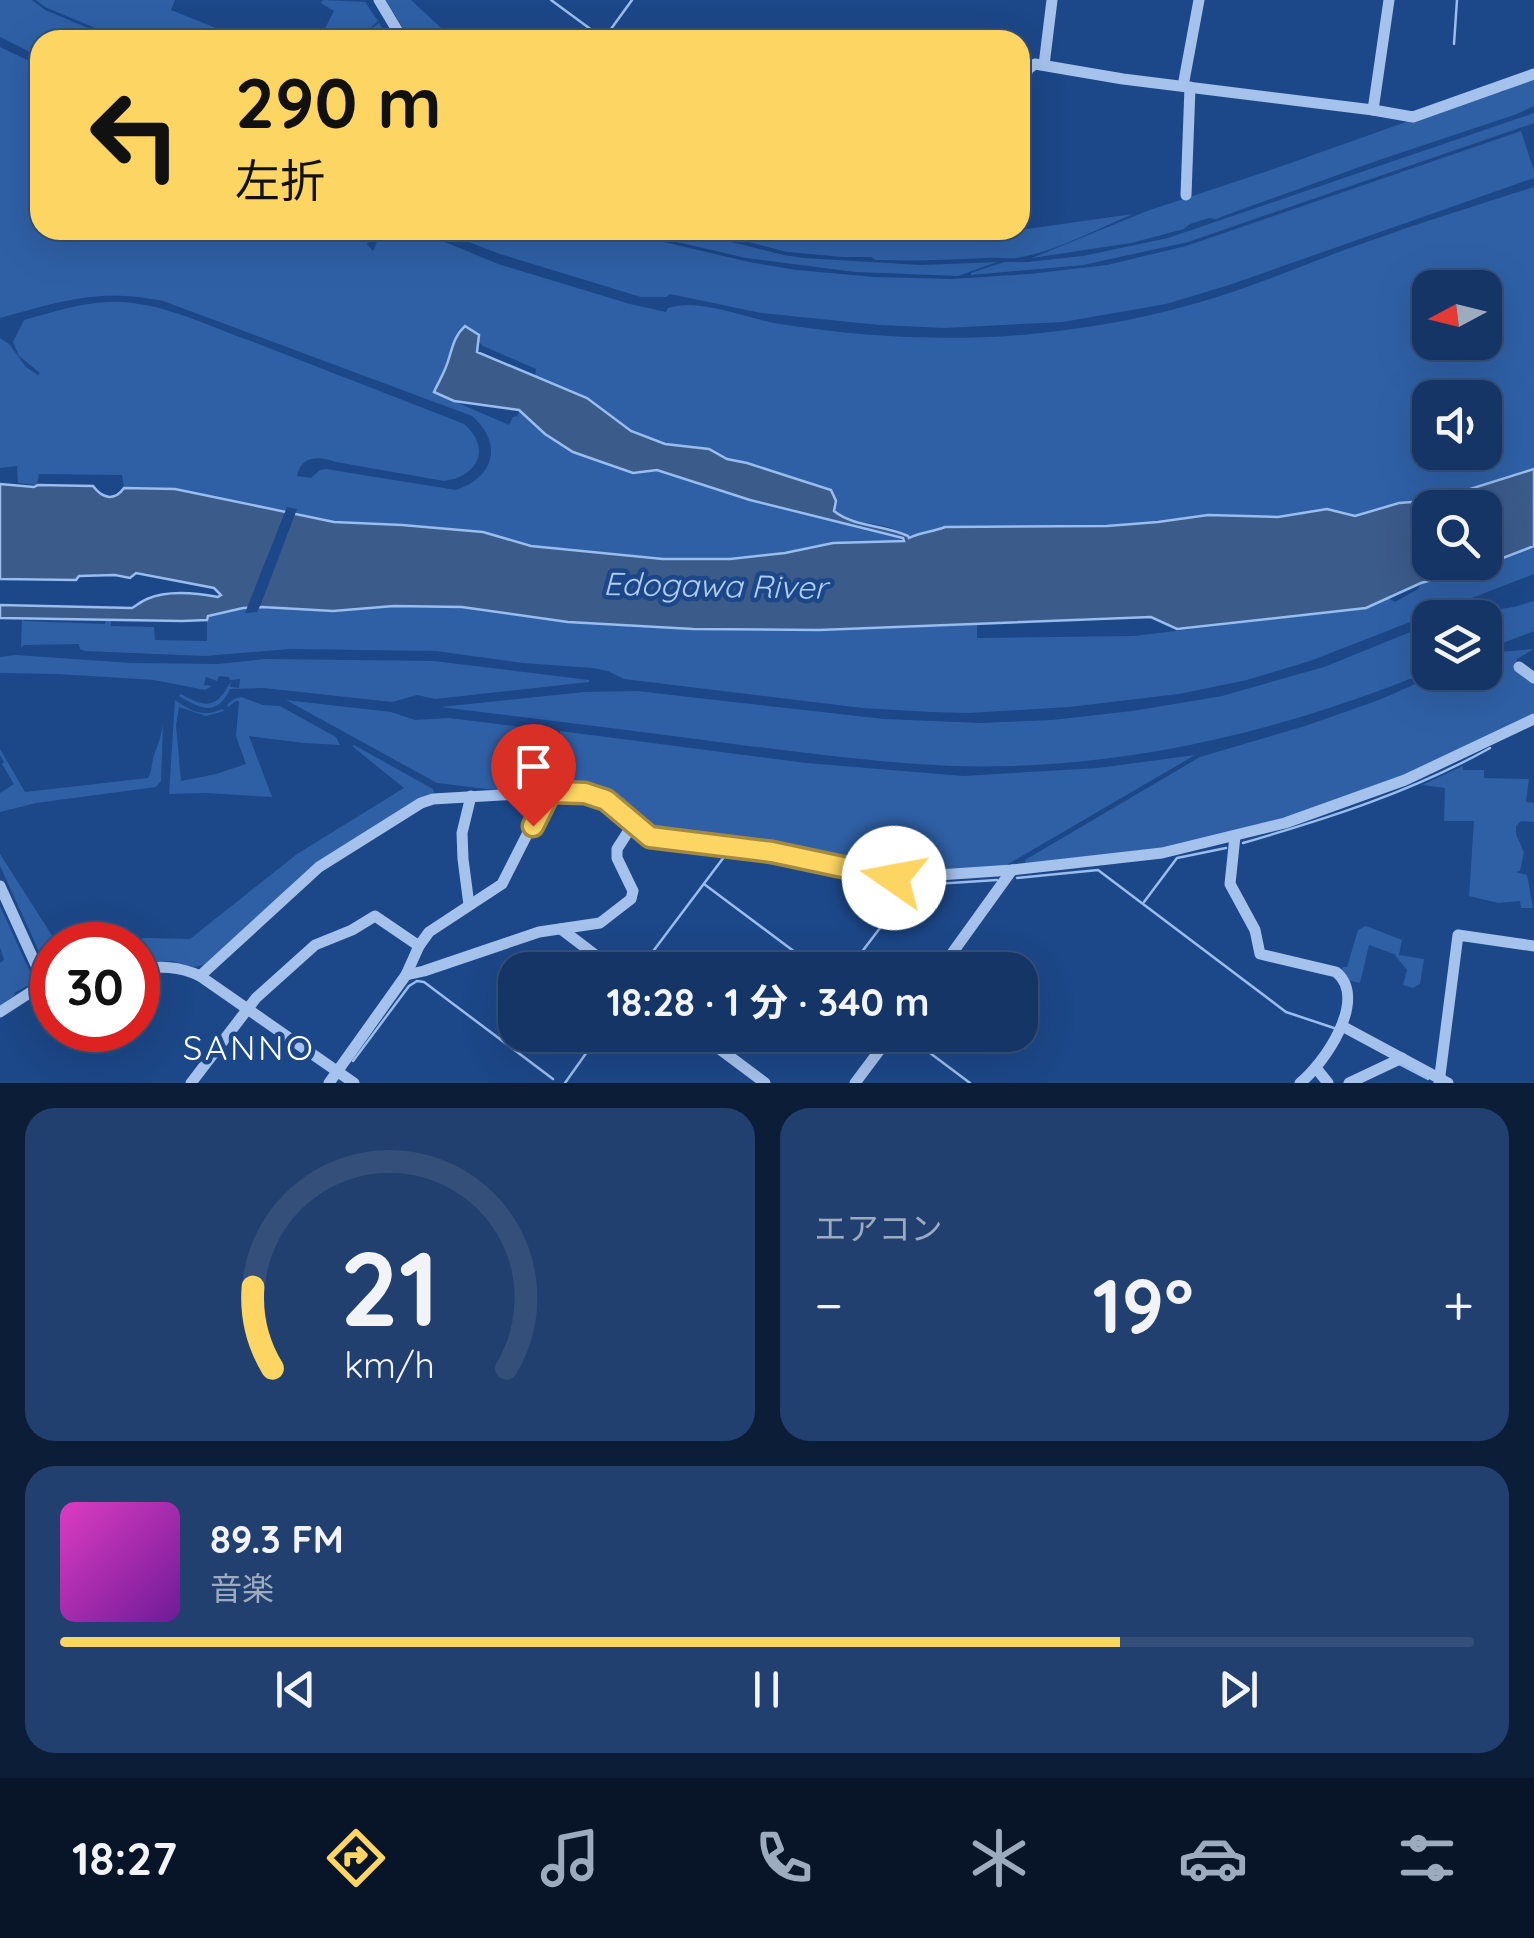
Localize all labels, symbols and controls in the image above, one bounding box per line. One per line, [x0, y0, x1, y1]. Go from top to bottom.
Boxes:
text: 290 m [235, 58, 442, 146]
icon: left [70, 70, 200, 200]
text: 左折 [235, 152, 325, 208]
north arrow [1412, 270, 1502, 360]
map controls [1412, 270, 1502, 690]
button: sound [1412, 380, 1502, 470]
button: search [1412, 490, 1502, 580]
water label: Edogawa River [603, 563, 831, 607]
button: layers [1412, 600, 1502, 690]
pin [491, 724, 576, 827]
icon: arrive [506, 739, 561, 794]
position arrow [842, 826, 946, 930]
speed limit sign: 30 [30, 922, 160, 1052]
text: 18:28 · 1 分 · 340 m [606, 978, 930, 1026]
district label: SANNO [183, 1025, 315, 1069]
text: エアコン [815, 1208, 943, 1248]
text: 21 [340, 1222, 440, 1352]
text: 19° [1092, 1258, 1194, 1352]
text: − [815, 1270, 843, 1339]
text: + [1443, 1270, 1474, 1339]
text: km/h [344, 1342, 435, 1387]
text: 89.3 FM [210, 1515, 344, 1563]
text: 音楽 [210, 1568, 274, 1608]
icon: previous [268, 1662, 323, 1717]
icon: pause [739, 1662, 794, 1717]
icon: next [1211, 1662, 1266, 1717]
icon: directions [321, 1823, 391, 1893]
icon: music [535, 1823, 605, 1893]
icon: phone [749, 1823, 819, 1893]
icon: climate [964, 1823, 1034, 1893]
icon: car [1178, 1823, 1248, 1893]
icon: filters [1392, 1823, 1462, 1893]
text: 18:27 [72, 1830, 177, 1886]

